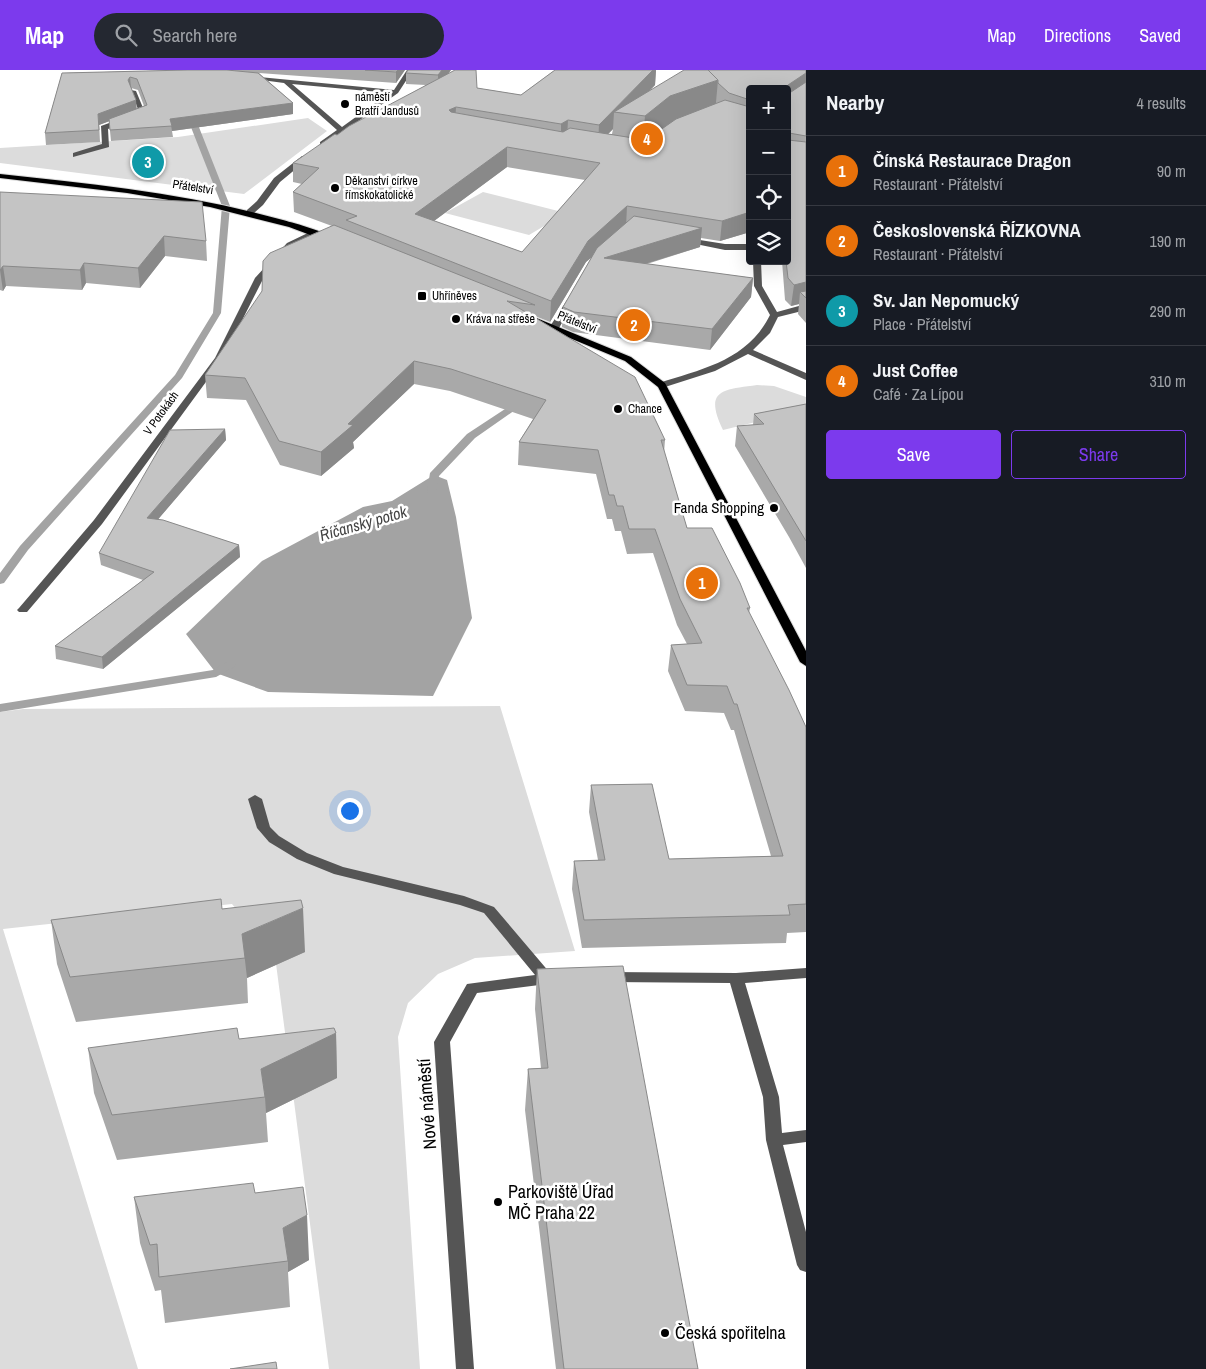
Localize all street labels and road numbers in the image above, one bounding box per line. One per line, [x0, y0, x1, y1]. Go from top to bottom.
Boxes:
street label: Přátelství [171, 176, 215, 198]
street label: Přátelství [555, 307, 599, 337]
street label: V Potokách [140, 388, 182, 438]
street label: Nové náměstí [411, 1057, 442, 1150]

